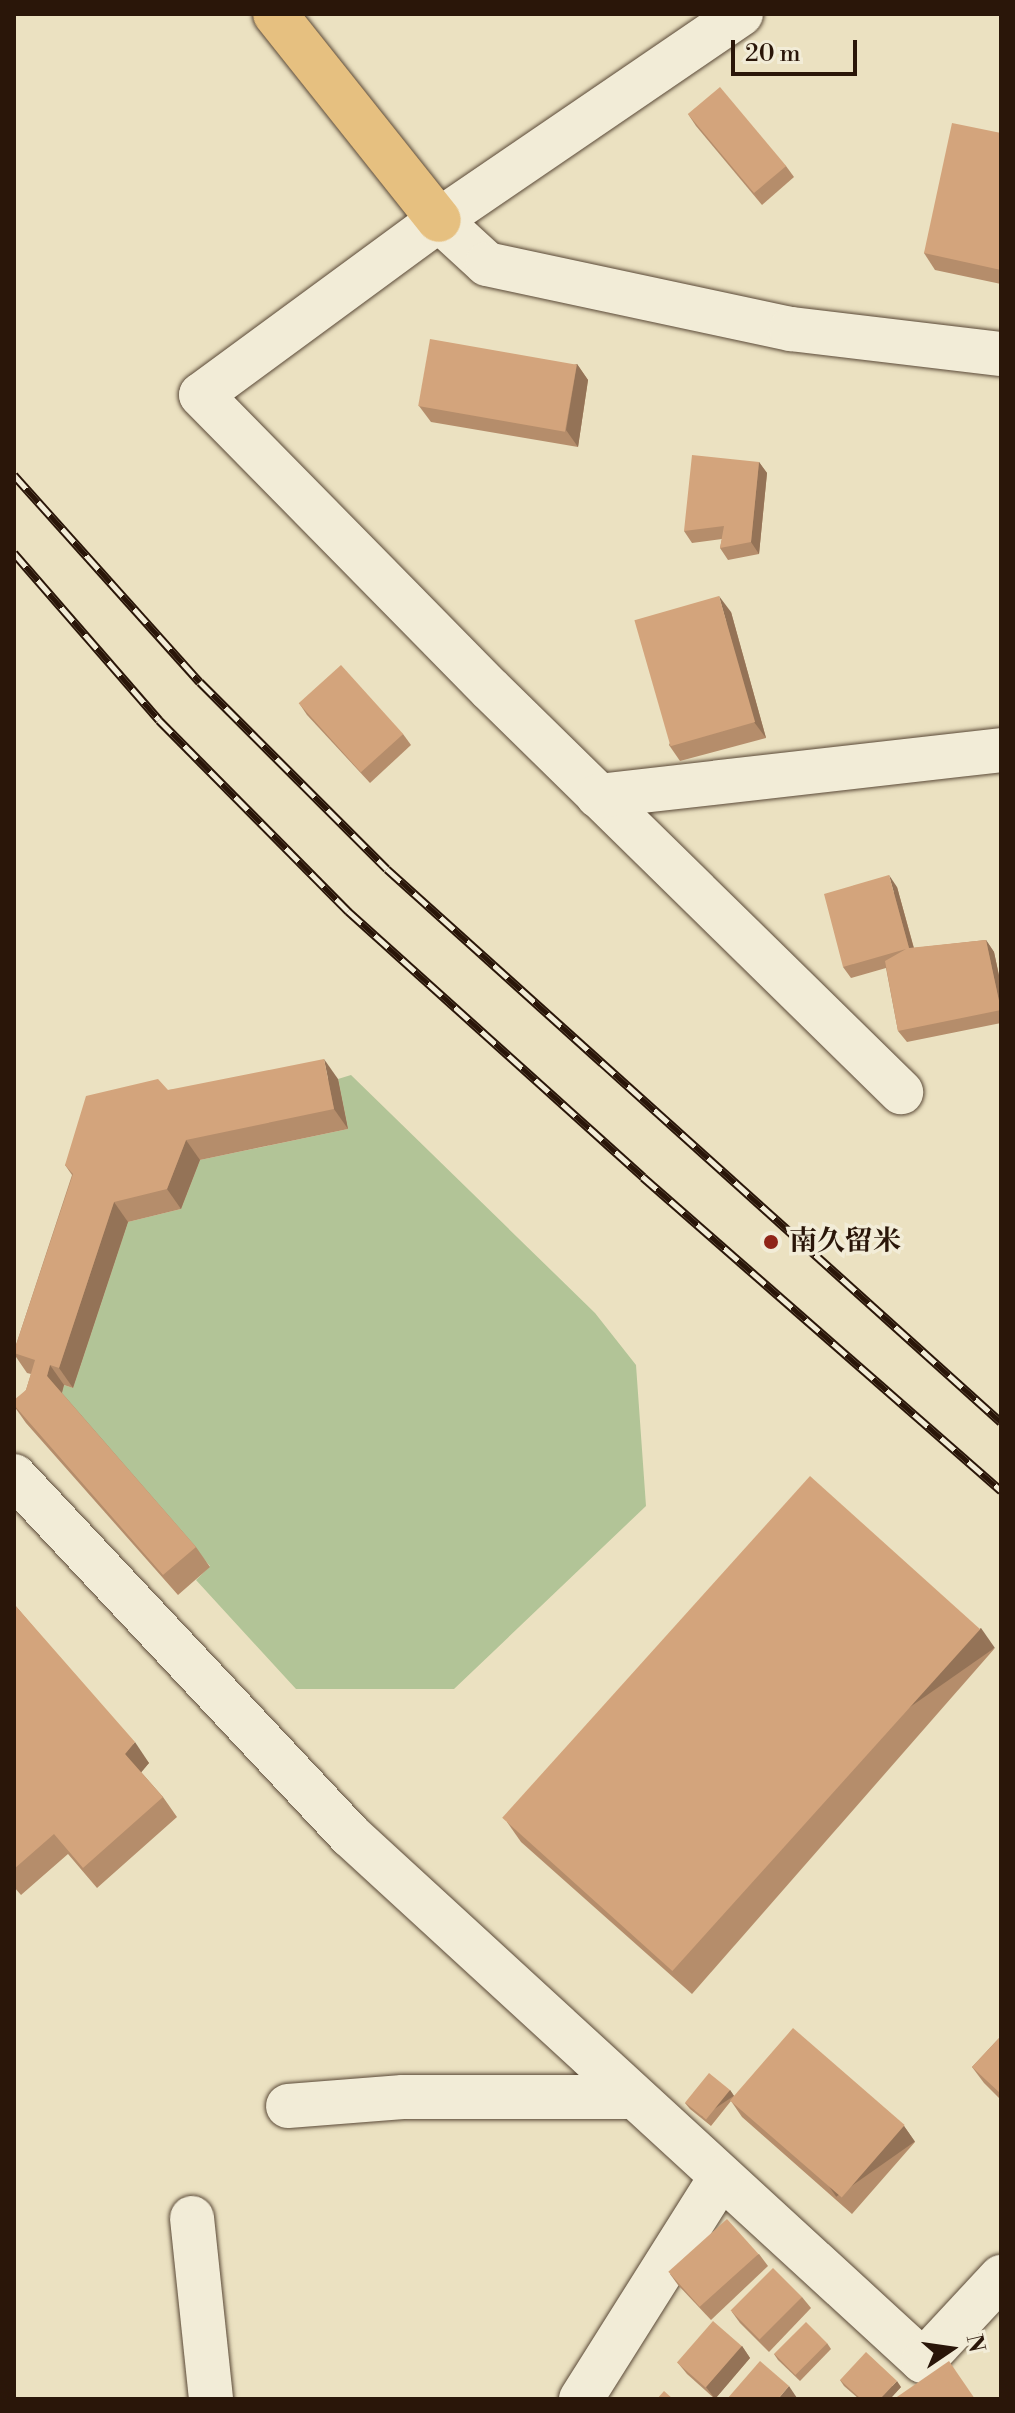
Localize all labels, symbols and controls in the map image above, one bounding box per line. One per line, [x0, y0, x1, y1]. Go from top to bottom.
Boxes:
scale bar [735, 24, 861, 74]
text: 20 m [745, 39, 801, 69]
place label: 南久留米 [789, 1225, 901, 1259]
marker: 南久留米 [760, 1231, 782, 1253]
north arrow [911, 2309, 991, 2389]
text: N [960, 2332, 990, 2355]

